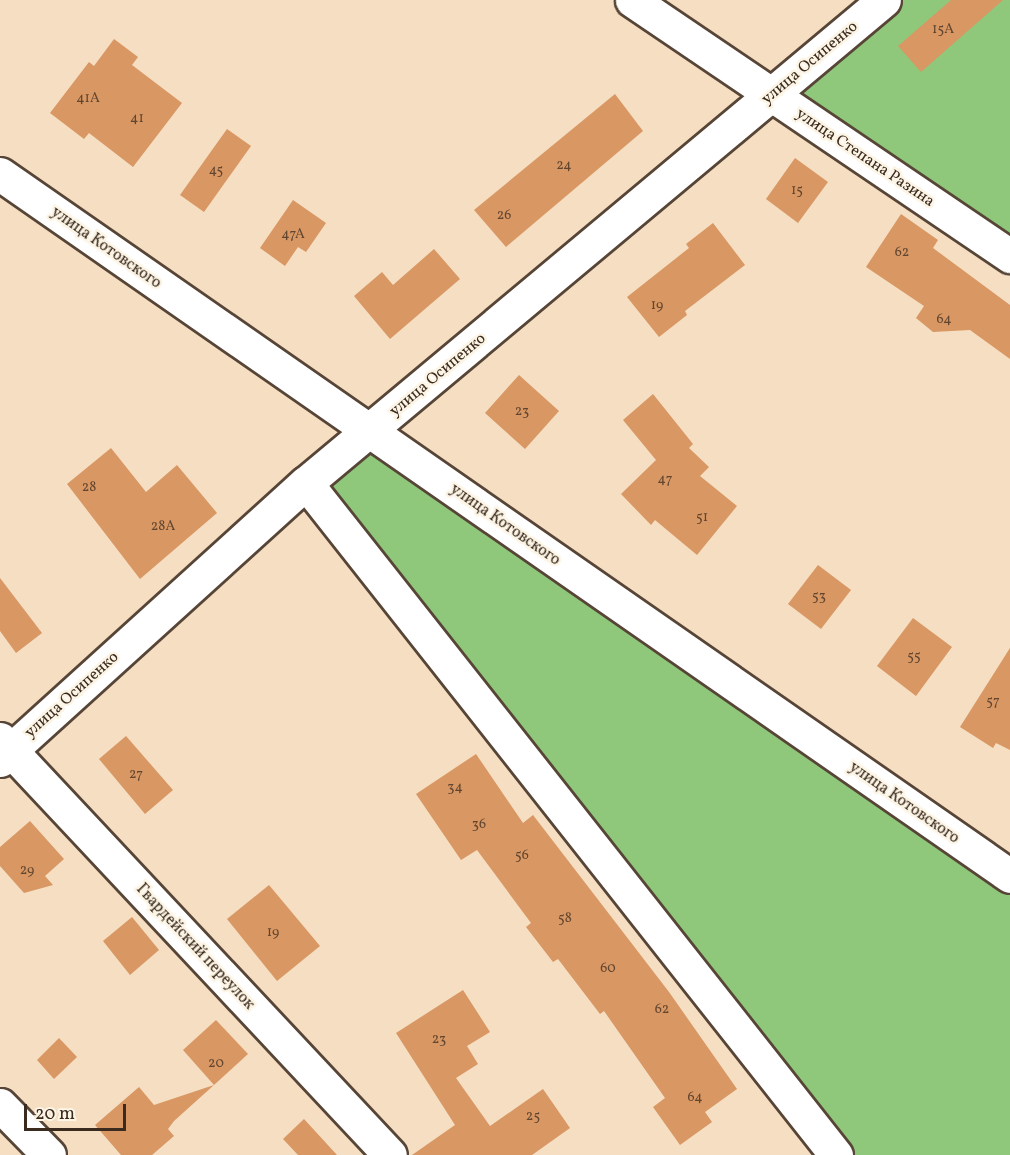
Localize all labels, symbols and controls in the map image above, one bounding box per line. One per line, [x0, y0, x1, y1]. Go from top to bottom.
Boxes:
street label: улица Осипенко [758, 17, 862, 109]
house number: 15А [932, 22, 954, 38]
house number: 41А [76, 91, 100, 107]
street label: улица Степана Разина [792, 104, 938, 212]
house number: 41 [130, 111, 144, 127]
house number: 24 [556, 158, 572, 174]
house number: 45 [209, 163, 223, 179]
house number: 15 [791, 183, 803, 199]
street label: улица Котовского [47, 203, 165, 293]
house number: 26 [497, 208, 511, 224]
house number: 47А [281, 227, 305, 243]
house number: 62 [895, 245, 909, 261]
house number: 19 [651, 298, 663, 314]
house number: 64 [936, 312, 952, 328]
street label: улица Осипенко [386, 329, 490, 421]
house number: 23 [515, 404, 529, 420]
house number: 47 [657, 472, 673, 488]
house number: 28 [82, 480, 96, 496]
street label: улица Котовского [446, 480, 564, 570]
house number: 51 [696, 510, 708, 526]
house number: 28А [151, 519, 175, 535]
house number: 53 [812, 589, 826, 605]
street label: улица Осипенко [21, 648, 123, 742]
house number: 55 [907, 649, 921, 665]
house number: 57 [986, 694, 1000, 710]
street label: улица Котовского [845, 758, 963, 848]
house number: 27 [129, 767, 143, 783]
house number: 34 [447, 780, 463, 796]
house number: 36 [472, 817, 486, 833]
house number: 56 [515, 848, 529, 864]
house number: 29 [20, 863, 34, 879]
street label: Гвардейский переулок [132, 880, 258, 1014]
house number: 58 [558, 911, 572, 927]
house number: 19 [267, 925, 279, 941]
house number: 60 [600, 961, 616, 977]
house number: 62 [655, 1002, 669, 1018]
house number: 23 [432, 1032, 446, 1048]
house number: 20 [208, 1056, 224, 1072]
house number: 64 [687, 1090, 703, 1106]
scale bar [27, 1092, 129, 1130]
text: 20 m [35, 1102, 75, 1127]
house number: 25 [526, 1109, 540, 1125]

